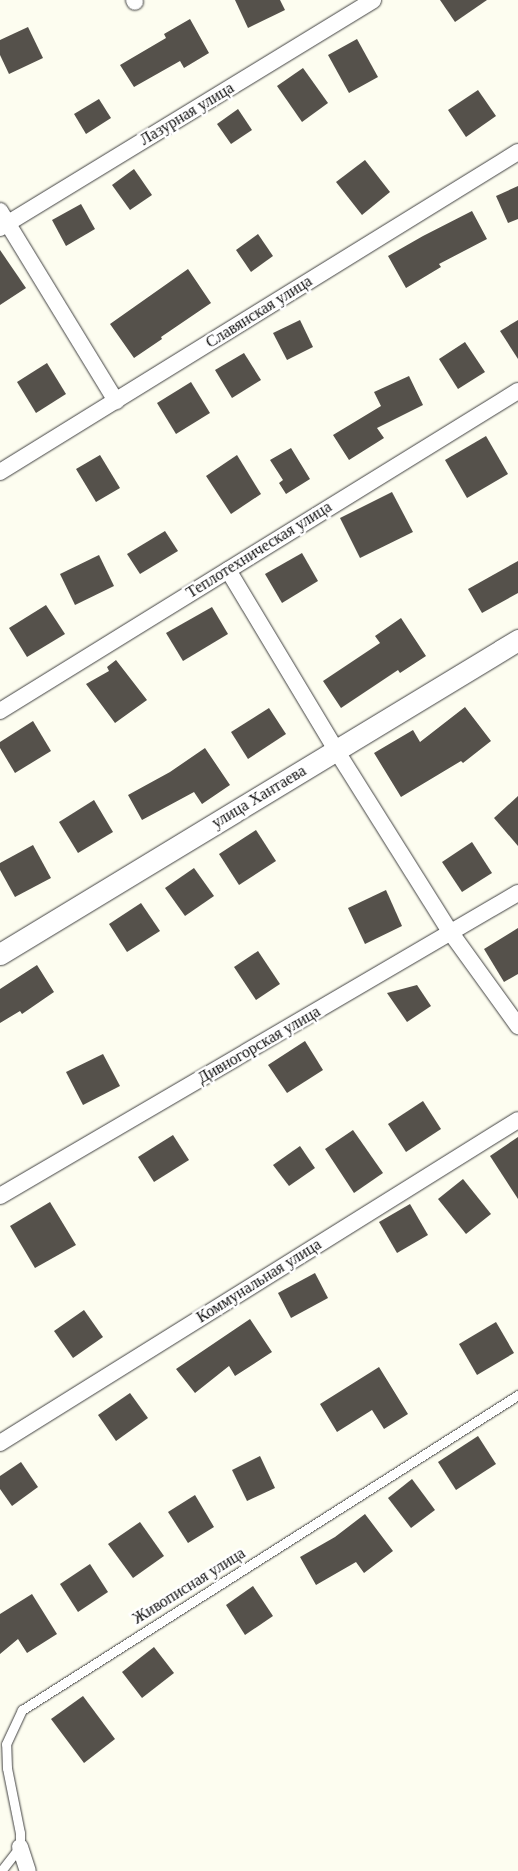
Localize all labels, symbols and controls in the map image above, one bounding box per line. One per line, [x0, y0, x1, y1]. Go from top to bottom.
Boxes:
street label: Лазурная улица [136, 78, 238, 150]
street label: Славянская улица [202, 272, 316, 352]
street label: Теплотехническая улица [183, 497, 335, 603]
street label: улица Хантаева [208, 761, 310, 833]
street label: Дивногорская улица [194, 1002, 324, 1088]
street label: Коммунальная улица [193, 1235, 325, 1327]
street label: Живописная улица [129, 1544, 249, 1628]

